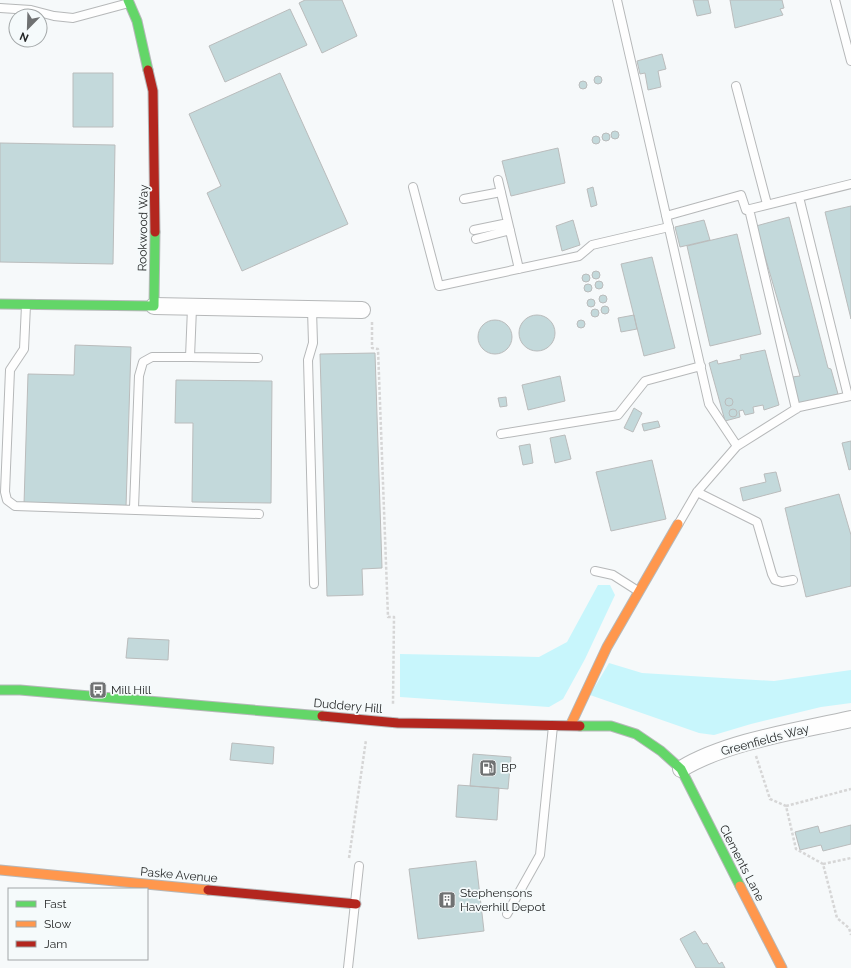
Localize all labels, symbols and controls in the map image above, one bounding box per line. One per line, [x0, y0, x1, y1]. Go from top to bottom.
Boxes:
north arrow [8, 8, 48, 48]
text: N [18, 29, 31, 44]
street label: Rookwood Way [135, 184, 151, 272]
bus stop icon: Mill Hill [88, 680, 108, 700]
place label: Mill Hill [111, 683, 152, 697]
street label: Duddery Hill [313, 696, 384, 716]
street label: Greenfields Way [719, 721, 811, 758]
fuel station icon: BP [478, 758, 498, 778]
place label: BP [501, 761, 517, 775]
street label: Clements Lane [717, 822, 767, 904]
street label: Paske Avenue [140, 865, 218, 885]
place label: Stephensons Haverhill Depot [460, 886, 546, 914]
legend [8, 888, 148, 960]
building icon: Stephensons Haverhill Depot [437, 890, 457, 910]
text: Fast [44, 897, 67, 911]
text: Slow [44, 917, 71, 931]
text: Jam [44, 937, 67, 951]

